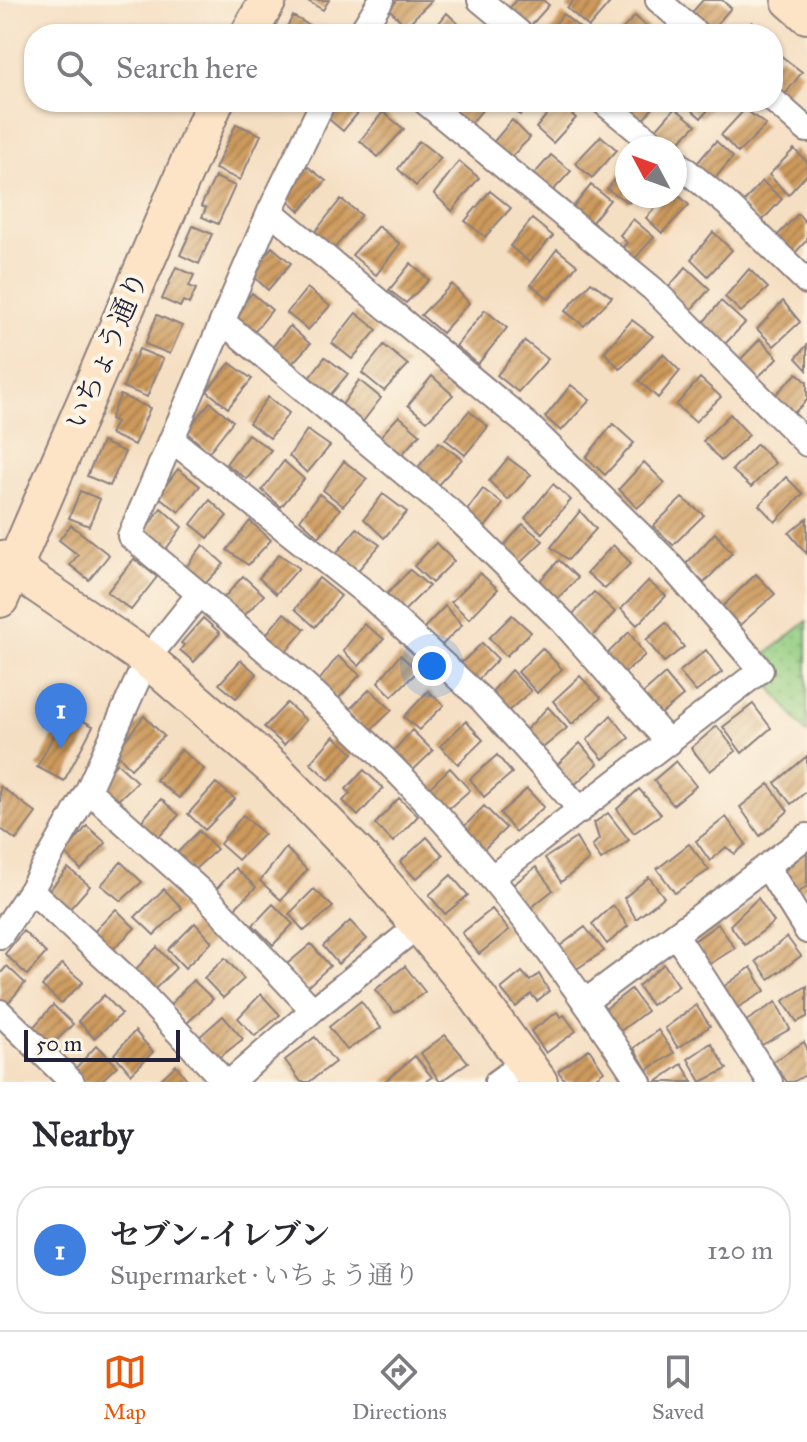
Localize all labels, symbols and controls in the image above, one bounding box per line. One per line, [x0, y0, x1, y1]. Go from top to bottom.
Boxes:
search box [24, 24, 783, 112]
icon: search [52, 46, 96, 90]
text: Search here [116, 50, 258, 86]
north arrow [615, 136, 687, 208]
street label: いちょう通り [58, 266, 155, 434]
your location [412, 646, 452, 686]
pin: 1 [35, 683, 87, 749]
scale bar [24, 1026, 180, 1062]
text: 50 m [36, 1030, 82, 1057]
text: Nearby [32, 1114, 134, 1155]
text: セブン-イレブン [110, 1217, 330, 1253]
text: 1 [55, 1234, 65, 1266]
text: 120 m [707, 1234, 773, 1266]
text: Supermarket · いちょう通り [110, 1259, 420, 1291]
tab: Map [103, 1350, 147, 1425]
tab: Directions [352, 1350, 447, 1425]
tab: Saved [652, 1350, 704, 1425]

